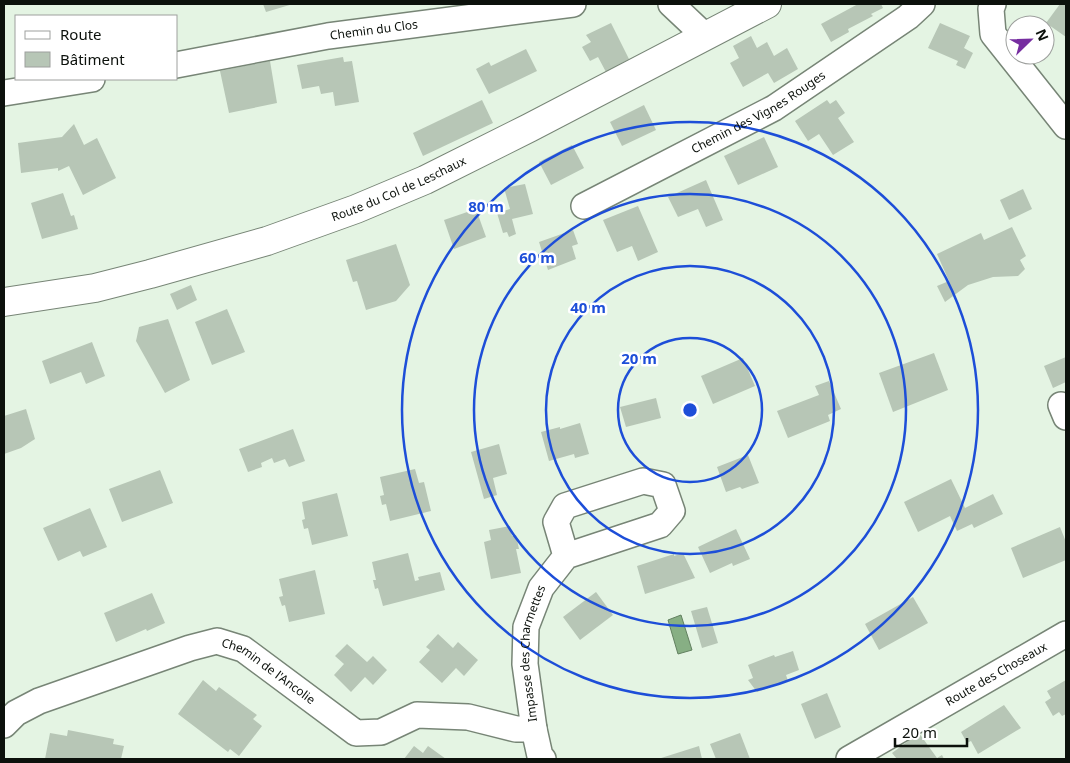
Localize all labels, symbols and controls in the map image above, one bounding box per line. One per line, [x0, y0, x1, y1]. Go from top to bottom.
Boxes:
legend [15, 15, 178, 80]
street label: Chemin du Clos [329, 15, 419, 44]
north arrow [1005, 15, 1055, 65]
text: Route [60, 24, 102, 44]
text: N [1031, 26, 1053, 44]
text: Bâtiment [60, 49, 125, 69]
street label: Chemin des Vignes Rouges [688, 66, 829, 157]
street label: Route du Col de Leschaux [329, 152, 469, 225]
text: 80 m [468, 196, 504, 216]
text: 60 m [519, 247, 555, 267]
text: 40 m [570, 297, 606, 317]
text: 20 m [621, 348, 657, 368]
centre of rings [681, 401, 699, 419]
street label: Impasse des Charmettes [516, 582, 549, 723]
street label: Chemin de l'Ancolie [220, 634, 319, 708]
street label: Route des Choseaux [942, 637, 1051, 710]
scale bar [895, 716, 968, 748]
text: 20 m [902, 722, 937, 742]

